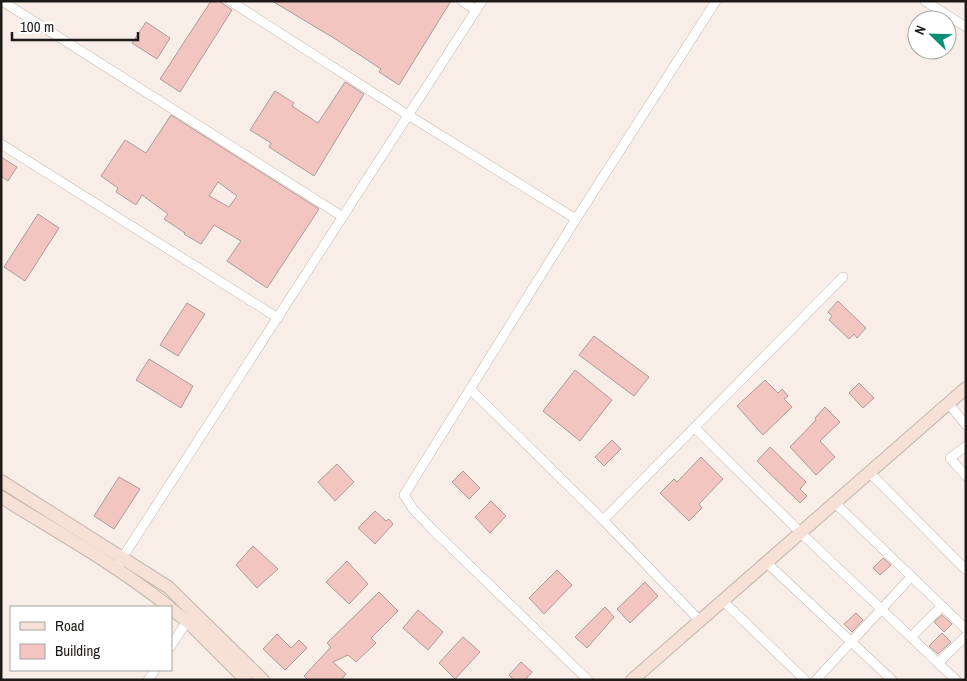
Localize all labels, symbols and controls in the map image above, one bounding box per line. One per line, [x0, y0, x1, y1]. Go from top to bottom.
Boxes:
scale bar [12, 10, 139, 42]
north arrow [907, 10, 957, 60]
text: 100 m [20, 16, 54, 37]
text: N [910, 23, 930, 37]
legend [10, 606, 172, 671]
text: Road [55, 615, 84, 636]
text: Building [55, 640, 100, 661]

